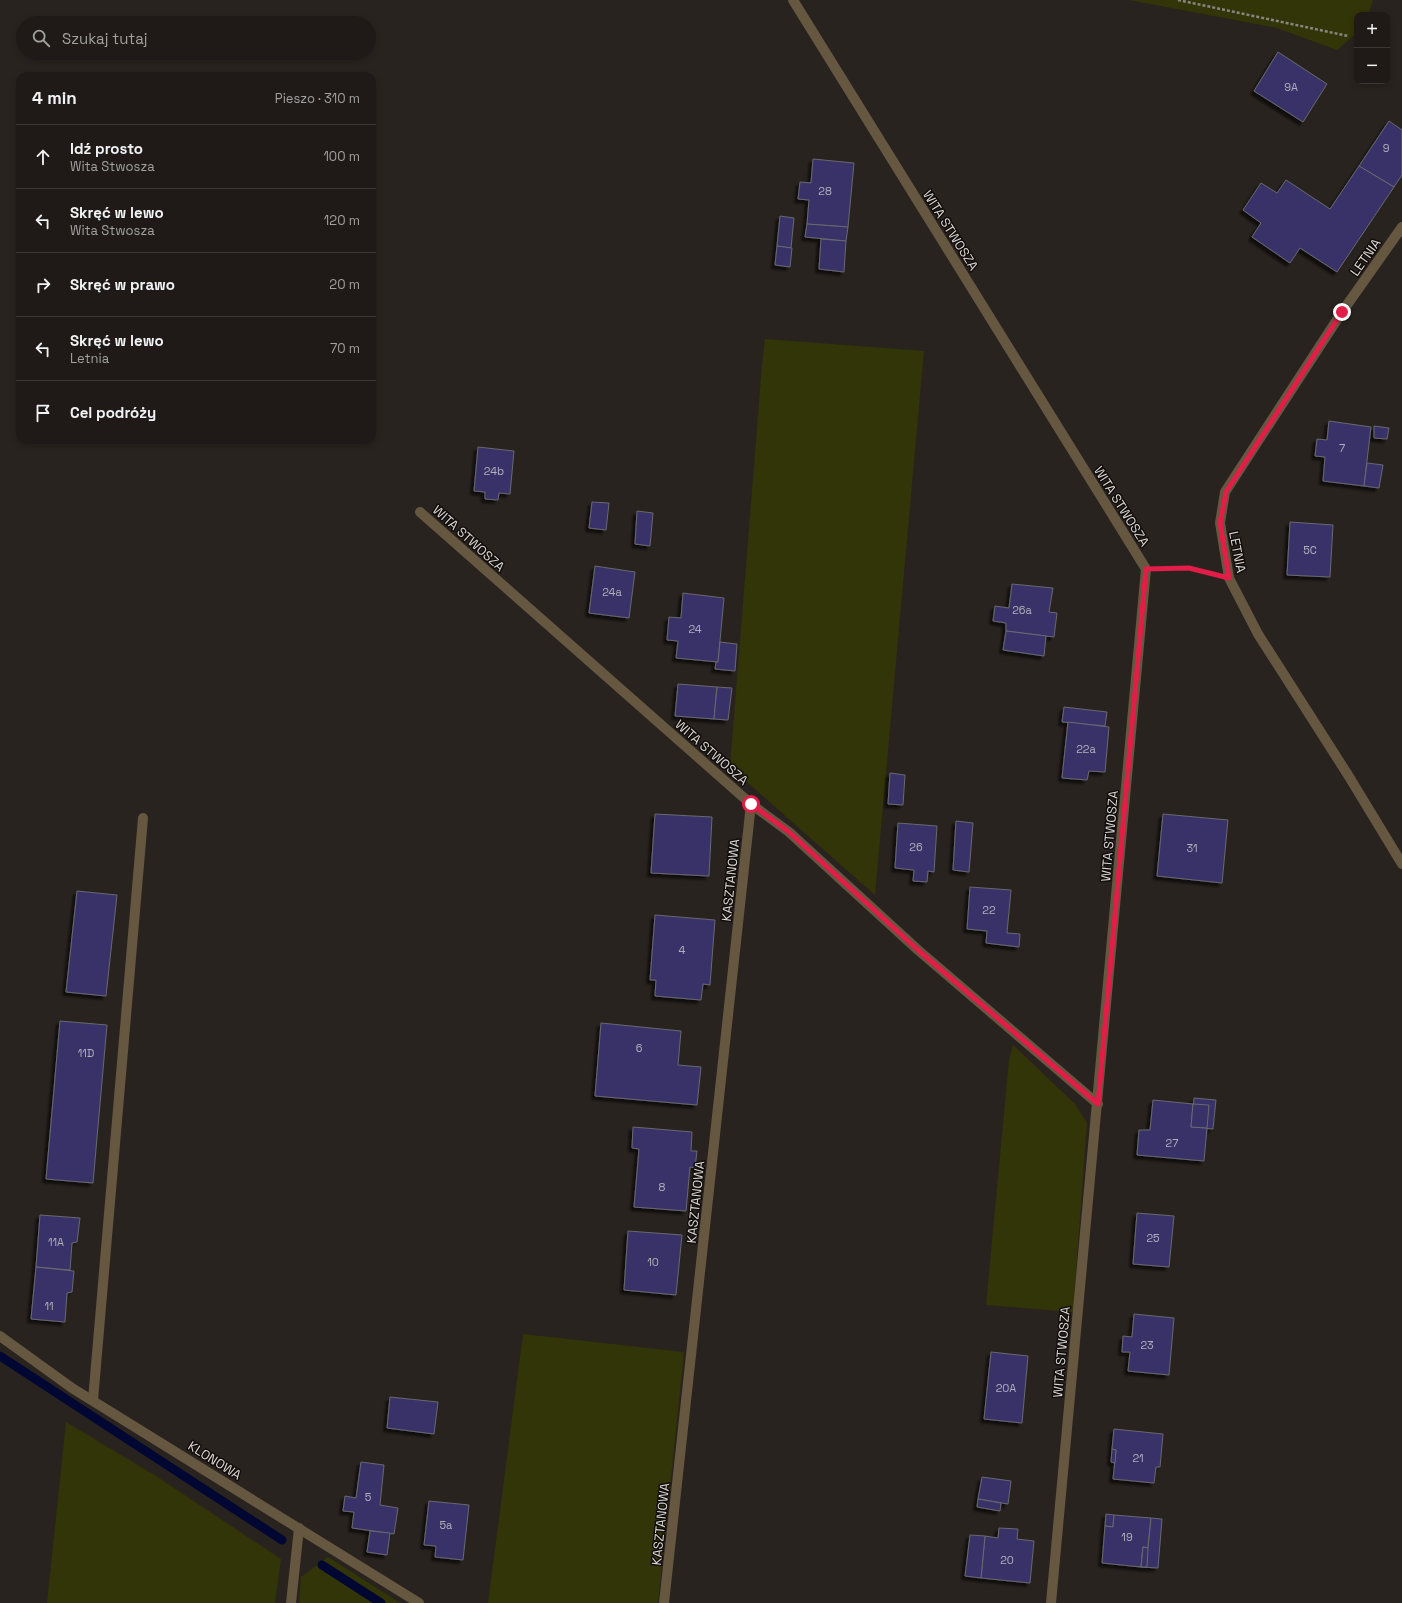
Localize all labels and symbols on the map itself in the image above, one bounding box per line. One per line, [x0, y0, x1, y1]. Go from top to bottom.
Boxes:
house number: 9A [1284, 80, 1298, 94]
house number: 9 [1383, 141, 1390, 155]
house number: 28 [818, 184, 832, 198]
street label: WITA STWOSZA [919, 187, 982, 274]
street label: LETNIA [1346, 235, 1384, 279]
route end [1333, 303, 1351, 321]
house number: 7 [1339, 441, 1345, 455]
street label: WITA STWOSZA [1090, 463, 1153, 550]
house number: 24b [484, 464, 504, 478]
street label: WITA STWOSZA [429, 501, 508, 575]
street label: LETNIA [1225, 530, 1250, 574]
house number: 5C [1303, 543, 1317, 557]
house number: 24a [602, 585, 622, 599]
house number: 26a [1012, 603, 1033, 617]
house number: 24 [688, 622, 702, 636]
street label: WITA STWOSZA [672, 716, 752, 789]
house number: 22a [1076, 742, 1096, 756]
street label: WITA STWOSZA [1097, 790, 1122, 882]
route start [742, 795, 760, 813]
street label: KASZTANOWA [718, 838, 743, 922]
house number: 26 [909, 840, 923, 854]
house number: 31 [1186, 841, 1198, 855]
house number: 22 [982, 903, 996, 917]
house number: 4 [679, 943, 686, 957]
house number: 6 [636, 1041, 643, 1055]
house number: 11D [78, 1046, 94, 1060]
house number: 27 [1166, 1136, 1178, 1150]
street label: KASZTANOWA [683, 1160, 708, 1244]
house number: 8 [659, 1180, 666, 1194]
house number: 25 [1146, 1231, 1160, 1245]
house number: 11A [48, 1235, 64, 1249]
house number: 10 [647, 1255, 659, 1269]
house number: 11 [44, 1299, 54, 1313]
street label: WITA STWOSZA [1049, 1306, 1074, 1398]
house number: 23 [1140, 1338, 1154, 1352]
house number: 20A [996, 1381, 1016, 1395]
street label: KLONOWA [185, 1437, 245, 1484]
house number: 21 [1132, 1451, 1144, 1465]
street label: KASZTANOWA [648, 1482, 673, 1566]
house number: 5 [365, 1490, 372, 1504]
house number: 5a [440, 1518, 453, 1532]
house number: 19 [1121, 1530, 1133, 1544]
house number: 20 [1000, 1553, 1014, 1567]

